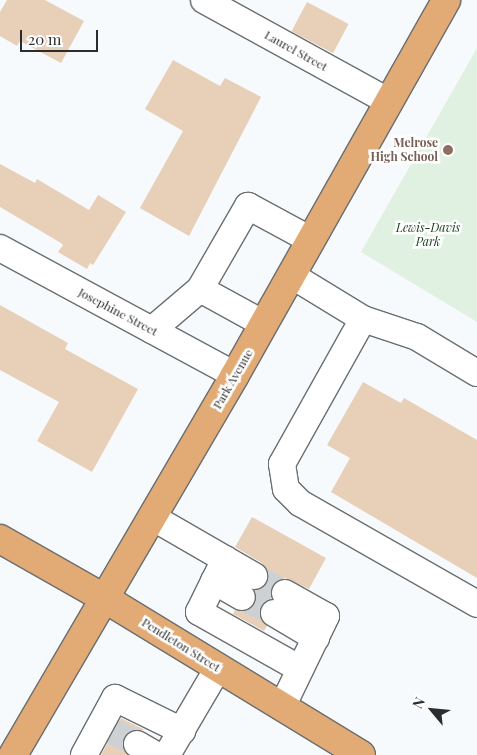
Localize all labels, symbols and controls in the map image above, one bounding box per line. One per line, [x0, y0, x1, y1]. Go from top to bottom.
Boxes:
scale bar [22, 20, 100, 52]
street label: Laurel Street [262, 28, 330, 74]
text: 20 m [28, 29, 61, 49]
place label: Melrose High School [370, 136, 438, 164]
marker: Melrose High School [442, 144, 454, 156]
park label: Lewis-Davis Park [396, 221, 460, 249]
street label: Josephine Street [76, 285, 160, 339]
street label: Park Avenue [210, 346, 256, 412]
street label: Pendleton Street [139, 615, 223, 675]
north arrow [407, 685, 457, 735]
text: N [408, 694, 429, 712]

